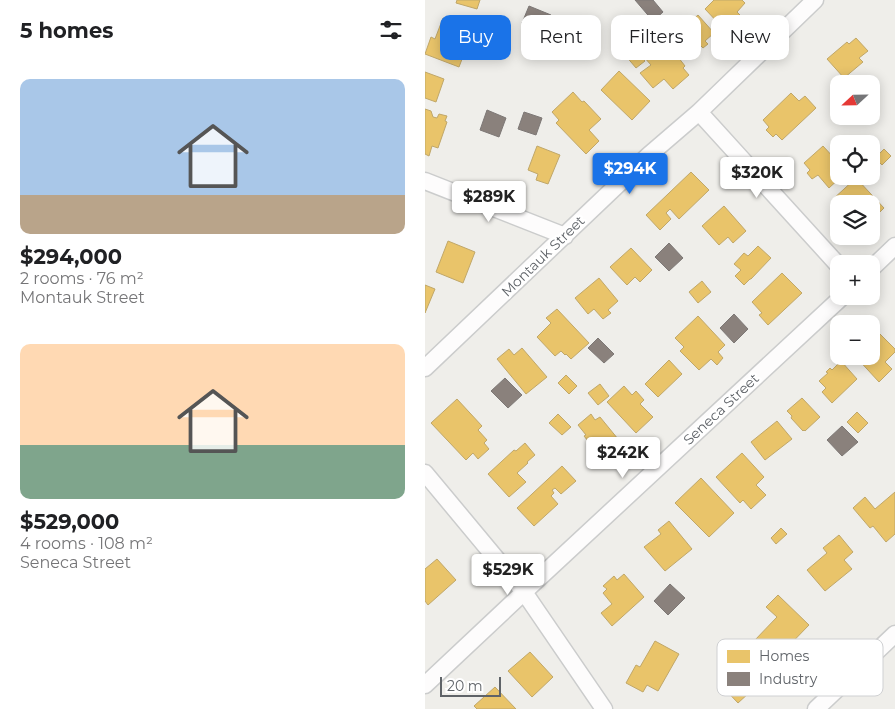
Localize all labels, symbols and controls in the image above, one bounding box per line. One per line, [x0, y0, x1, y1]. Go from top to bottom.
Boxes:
chip: Buy [440, 15, 511, 60]
chip: Rent [521, 15, 601, 60]
chip: Filters [611, 15, 701, 60]
chip: New [711, 15, 789, 60]
icon: filters [377, 16, 405, 44]
text: 5 homes [20, 18, 113, 43]
north arrow [830, 75, 880, 125]
map controls [830, 75, 880, 365]
icon: home [168, 111, 258, 201]
button: locate [830, 135, 880, 185]
pin: $294K [595, 152, 665, 195]
pin: $320K [722, 156, 792, 199]
text: $294K [604, 159, 656, 178]
text: $320K [731, 163, 783, 182]
pin: $289K [454, 180, 524, 223]
text: $289K [463, 187, 515, 206]
button: layers [830, 195, 880, 245]
street label: Montauk Street [498, 211, 589, 300]
text: $294,000 [20, 244, 122, 269]
button: + [830, 255, 880, 305]
text: 2 rooms · 76 m² [20, 269, 144, 288]
text: Montauk Street [20, 288, 145, 307]
button: − [830, 315, 880, 365]
street label: Seneca Street [679, 369, 763, 449]
icon: home [168, 376, 258, 466]
pin: $242K [588, 436, 658, 479]
text: $242K [597, 443, 649, 462]
text: $529,000 [20, 509, 119, 534]
text: 4 rooms · 108 m² [20, 534, 153, 553]
text: Seneca Street [20, 553, 131, 572]
pin: $529K [473, 554, 543, 596]
text: $529K [482, 560, 534, 579]
legend [717, 639, 883, 696]
text: Homes [759, 647, 809, 665]
text: Industry [759, 670, 818, 688]
scale bar [440, 674, 501, 697]
text: 20 m [447, 677, 483, 695]

